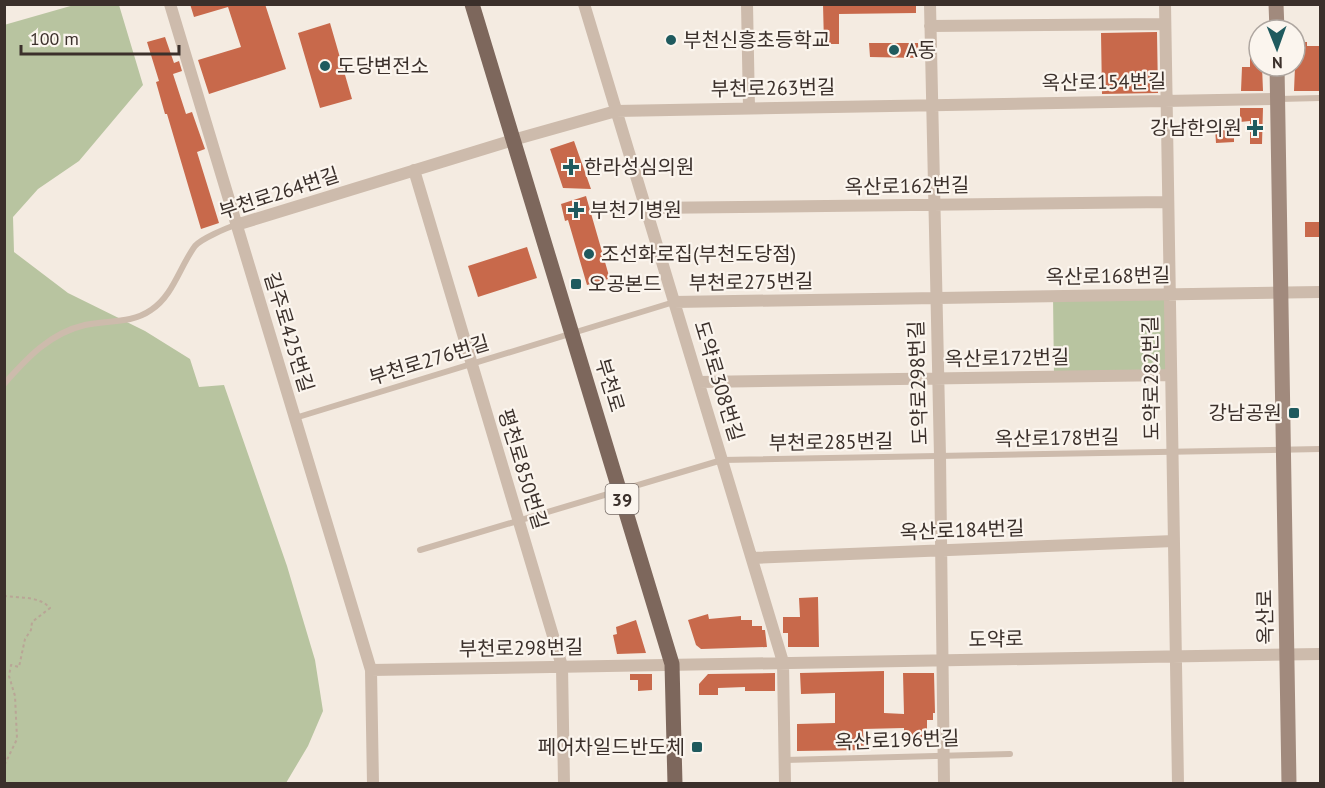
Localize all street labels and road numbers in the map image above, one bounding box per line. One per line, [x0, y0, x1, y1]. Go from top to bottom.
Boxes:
street label: 옥산로154번길 [1041, 68, 1167, 96]
street label: 부천로263번길 [710, 74, 836, 102]
street label: 부천로264번길 [216, 161, 342, 225]
street label: 옥산로162번길 [844, 172, 970, 200]
street label: 옥산로168번길 [1045, 262, 1171, 290]
street label: 부천로275번길 [688, 268, 814, 296]
street label: 길주로425번길 [258, 269, 320, 395]
street label: 도약로282번길 [1137, 315, 1165, 441]
street label: 도약로308번길 [688, 318, 750, 444]
street label: 도약로298번길 [903, 320, 933, 446]
street label: 부천로276번길 [366, 329, 492, 391]
street label: 옥산로172번길 [944, 344, 1070, 372]
street label: 부천로 [589, 355, 631, 415]
street label: 평천로850번길 [492, 406, 554, 532]
street label: 옥산로178번길 [994, 424, 1120, 452]
street label: 부천로285번길 [768, 428, 894, 456]
road number: 39 [606, 484, 638, 514]
street label: 옥산로184번길 [899, 515, 1025, 545]
street label: 옥산로 [1252, 589, 1278, 645]
street label: 도약로 [968, 626, 1024, 652]
street label: 부천로298번길 [458, 634, 584, 662]
street label: 옥산로196번길 [834, 725, 960, 755]

